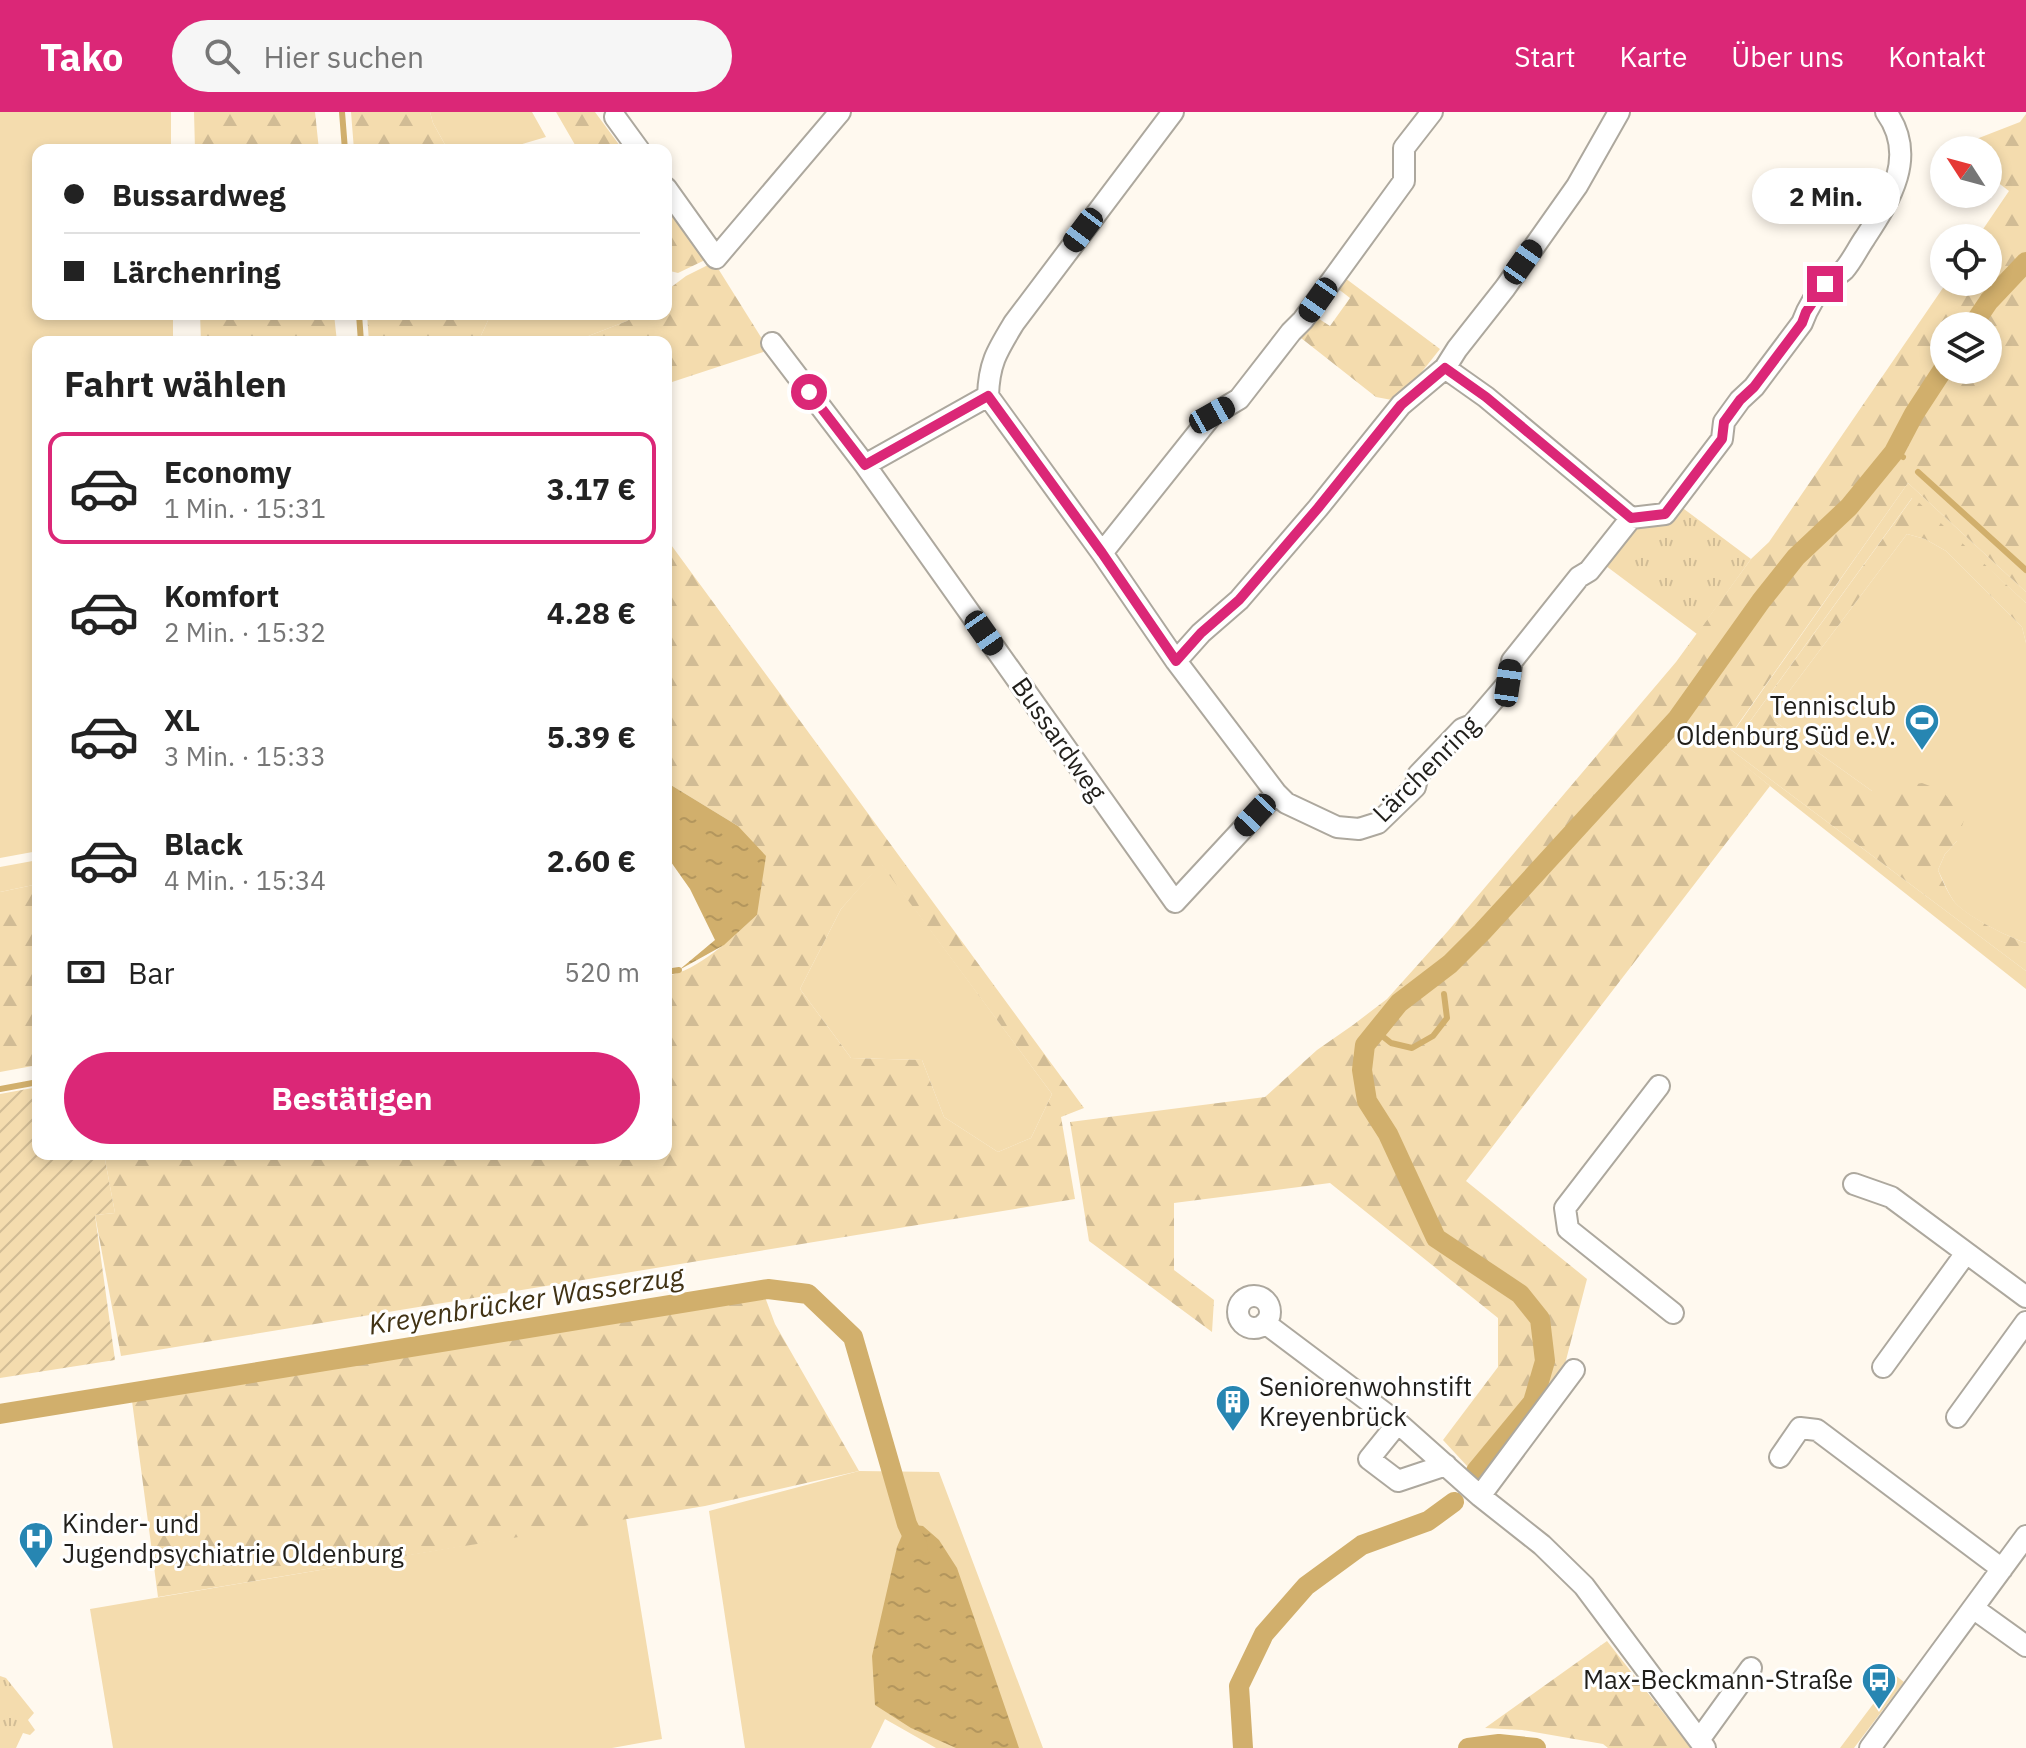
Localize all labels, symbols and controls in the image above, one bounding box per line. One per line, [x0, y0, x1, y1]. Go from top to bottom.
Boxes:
search box [172, 20, 732, 92]
text: Tako [40, 32, 124, 81]
icon: search [200, 34, 244, 78]
text: Hier suchen [264, 37, 424, 76]
text: Start [1514, 38, 1576, 75]
text: Karte [1620, 38, 1687, 75]
text: Über uns [1731, 38, 1844, 75]
text: Kontakt [1888, 38, 1986, 75]
north arrow [1930, 136, 2002, 208]
map controls [1930, 136, 2002, 384]
callout: 2 Min. [1751, 168, 1899, 224]
text: Bussardweg [112, 175, 286, 214]
text: 2 Min. [1789, 179, 1863, 213]
car [1059, 204, 1107, 256]
button: locate [1930, 224, 2002, 296]
car [1499, 235, 1547, 289]
text: Lärchenring [112, 252, 280, 291]
route end [1807, 266, 1843, 302]
car [1294, 273, 1342, 327]
button: layers [1930, 312, 2002, 384]
text: Fahrt wählen [64, 360, 287, 407]
route start [791, 374, 827, 410]
car [1185, 393, 1239, 437]
icon: car [68, 452, 140, 524]
text: Economy [164, 452, 292, 491]
text: 3.17 € [547, 469, 636, 508]
text: 1 Min. · 15:31 [164, 491, 326, 525]
icon: car [68, 576, 140, 648]
text: Komfort [164, 576, 279, 615]
text: 4.28 € [547, 593, 636, 632]
car [960, 606, 1008, 660]
text: 2 Min. · 15:32 [164, 615, 326, 649]
car [1493, 658, 1523, 708]
street label: Bussardweg [1005, 670, 1115, 807]
place label: Tennisclub Oldenburg Süd e.V. [1676, 688, 1896, 752]
icon: car [68, 700, 140, 772]
text: XL [164, 700, 200, 739]
sports icon: Tennisclub Oldenburg Süd e.V. [1903, 702, 1941, 752]
street label: Lärchenring [1365, 707, 1486, 829]
text: 5.39 € [547, 717, 636, 756]
text: 3 Min. · 15:33 [164, 739, 326, 773]
car [1230, 789, 1280, 841]
icon: car [68, 824, 140, 896]
text: Black [164, 824, 243, 863]
text: 2.60 € [547, 841, 636, 880]
text: 4 Min. · 15:34 [164, 863, 326, 897]
icon: cash [64, 950, 108, 994]
text: Bar [128, 953, 175, 992]
text: 520 m [564, 955, 640, 989]
button: Bestätigen [64, 1052, 640, 1144]
water label: Kreyenbrücker Wasserzug [366, 1256, 688, 1343]
place label: Seniorenwohnstift Kreyenbrück [1259, 1369, 1472, 1433]
building icon: Seniorenwohnstift Kreyenbrück [1214, 1383, 1252, 1433]
place label: Kinder- und Jugendpsychiatrie Oldenburg [62, 1506, 404, 1570]
hospital icon: Kinder- und Jugendpsychiatrie Oldenburg [17, 1520, 55, 1570]
bus stop icon: Max-Beckmann-Straße [1860, 1661, 1898, 1711]
place label: Max-Beckmann-Straße [1583, 1662, 1853, 1696]

